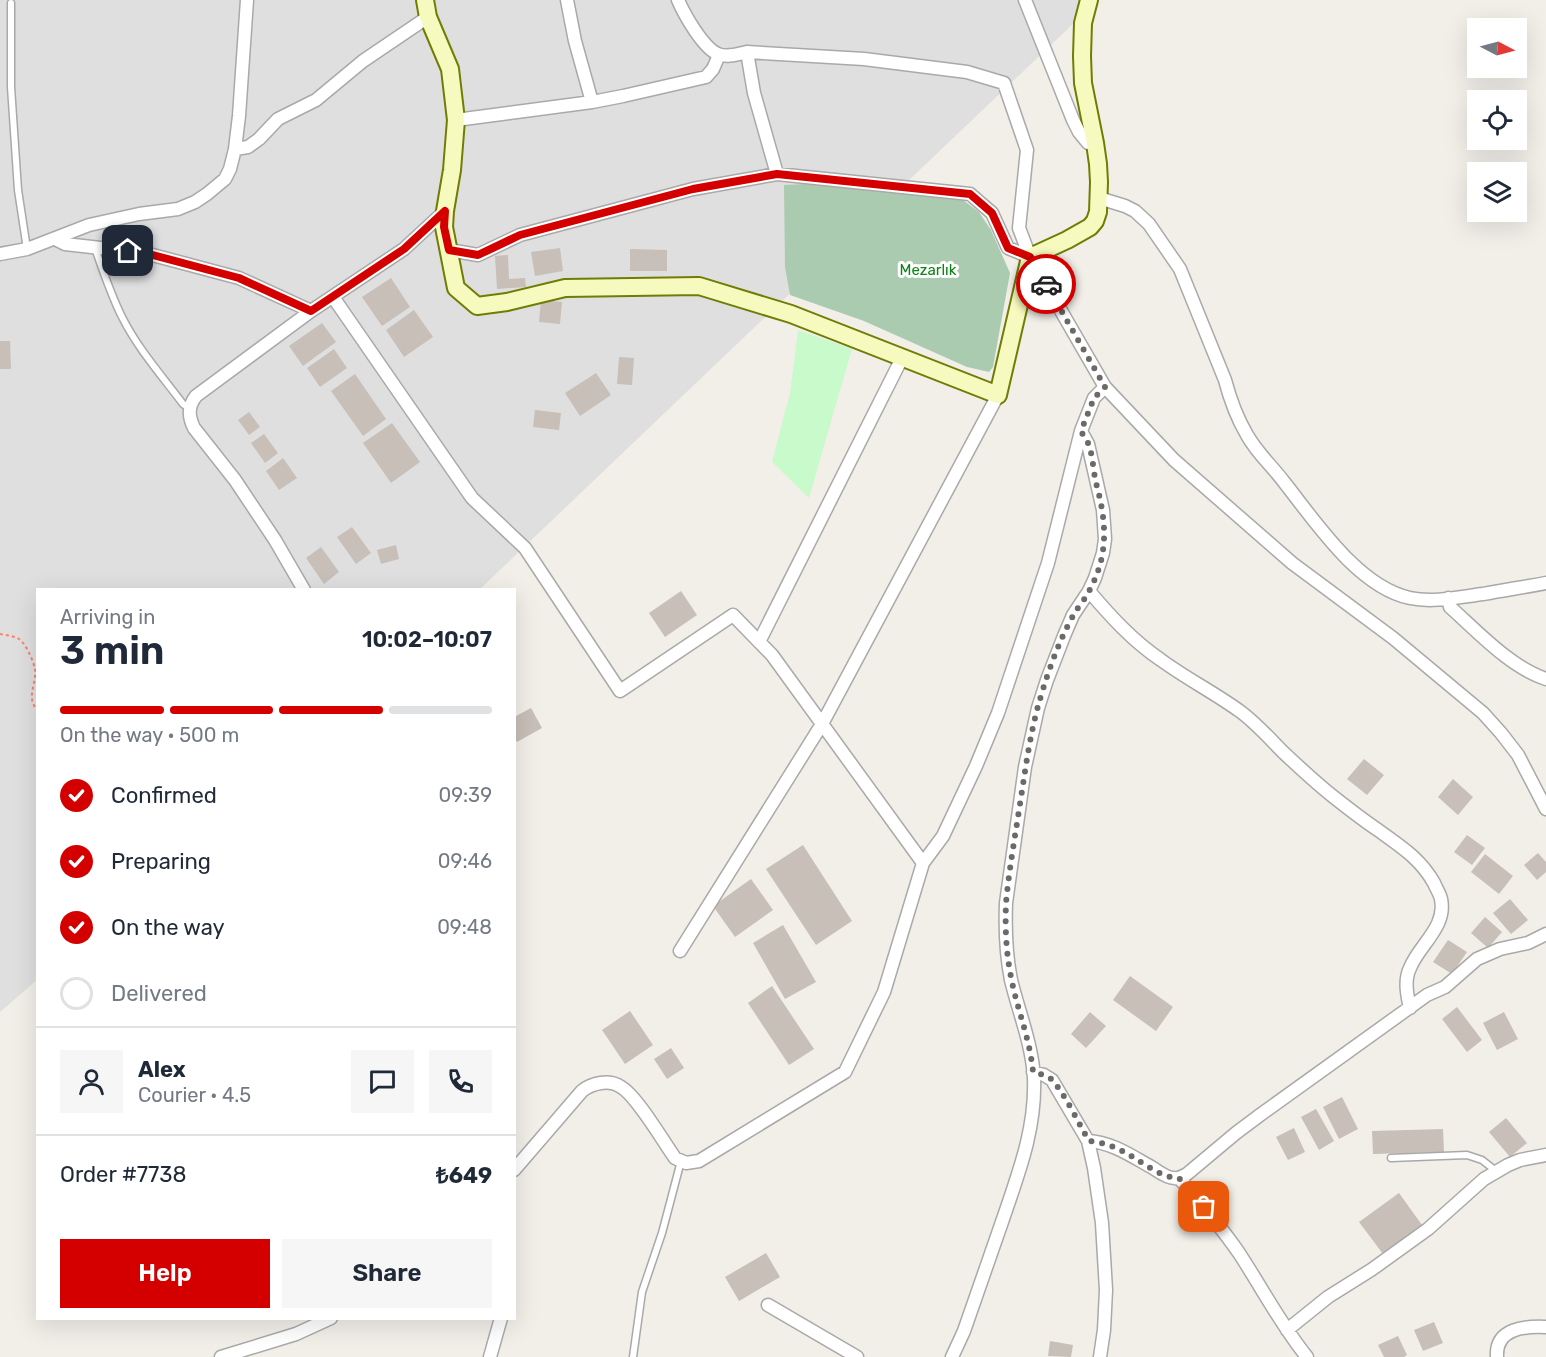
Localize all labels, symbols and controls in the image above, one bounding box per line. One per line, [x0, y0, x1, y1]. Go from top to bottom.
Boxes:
north arrow [1467, 18, 1527, 78]
map controls [1467, 18, 1527, 222]
button: locate [1467, 90, 1527, 150]
button: layers [1467, 162, 1527, 222]
pin [102, 225, 153, 276]
icon: home [111, 234, 144, 267]
courier [1016, 254, 1076, 314]
park label: Mezarlık [900, 261, 957, 279]
icon: car [1030, 268, 1063, 301]
text: Arriving in [60, 605, 155, 629]
text: 10:02–10:07 [362, 626, 492, 653]
text: 3 min [60, 628, 165, 674]
text: On the way · 500 m [60, 723, 239, 747]
icon: check [60, 779, 93, 812]
text: Confirmed [111, 782, 217, 809]
text: 09:39 [438, 783, 492, 807]
icon: check [60, 845, 93, 878]
text: Preparing [111, 848, 211, 875]
text: 09:46 [438, 849, 492, 873]
icon: check [60, 911, 93, 944]
text: On the way [111, 914, 225, 941]
text: 09:48 [437, 915, 492, 939]
text: Delivered [111, 980, 207, 1007]
button: person [60, 1050, 123, 1113]
button: chat [351, 1050, 414, 1113]
button: phone [429, 1050, 492, 1113]
text: Alex [138, 1056, 186, 1083]
text: Courier · 4.5 [138, 1083, 251, 1107]
text: Order #7738 [60, 1161, 186, 1188]
text: ₺649 [436, 1162, 492, 1189]
pin [1178, 1181, 1229, 1232]
icon: bag [1187, 1190, 1220, 1223]
button: Help [60, 1239, 270, 1308]
button: Share [282, 1239, 492, 1308]

